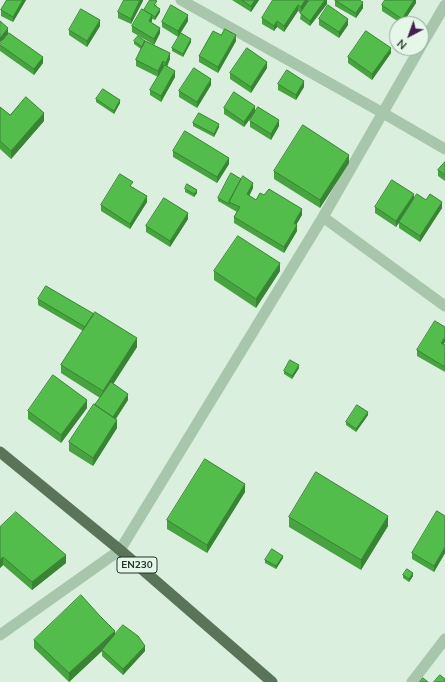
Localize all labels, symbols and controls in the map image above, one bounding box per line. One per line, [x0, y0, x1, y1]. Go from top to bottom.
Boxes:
north arrow [389, 16, 429, 56]
text: N [394, 36, 410, 52]
road number: EN230 [117, 557, 157, 573]

